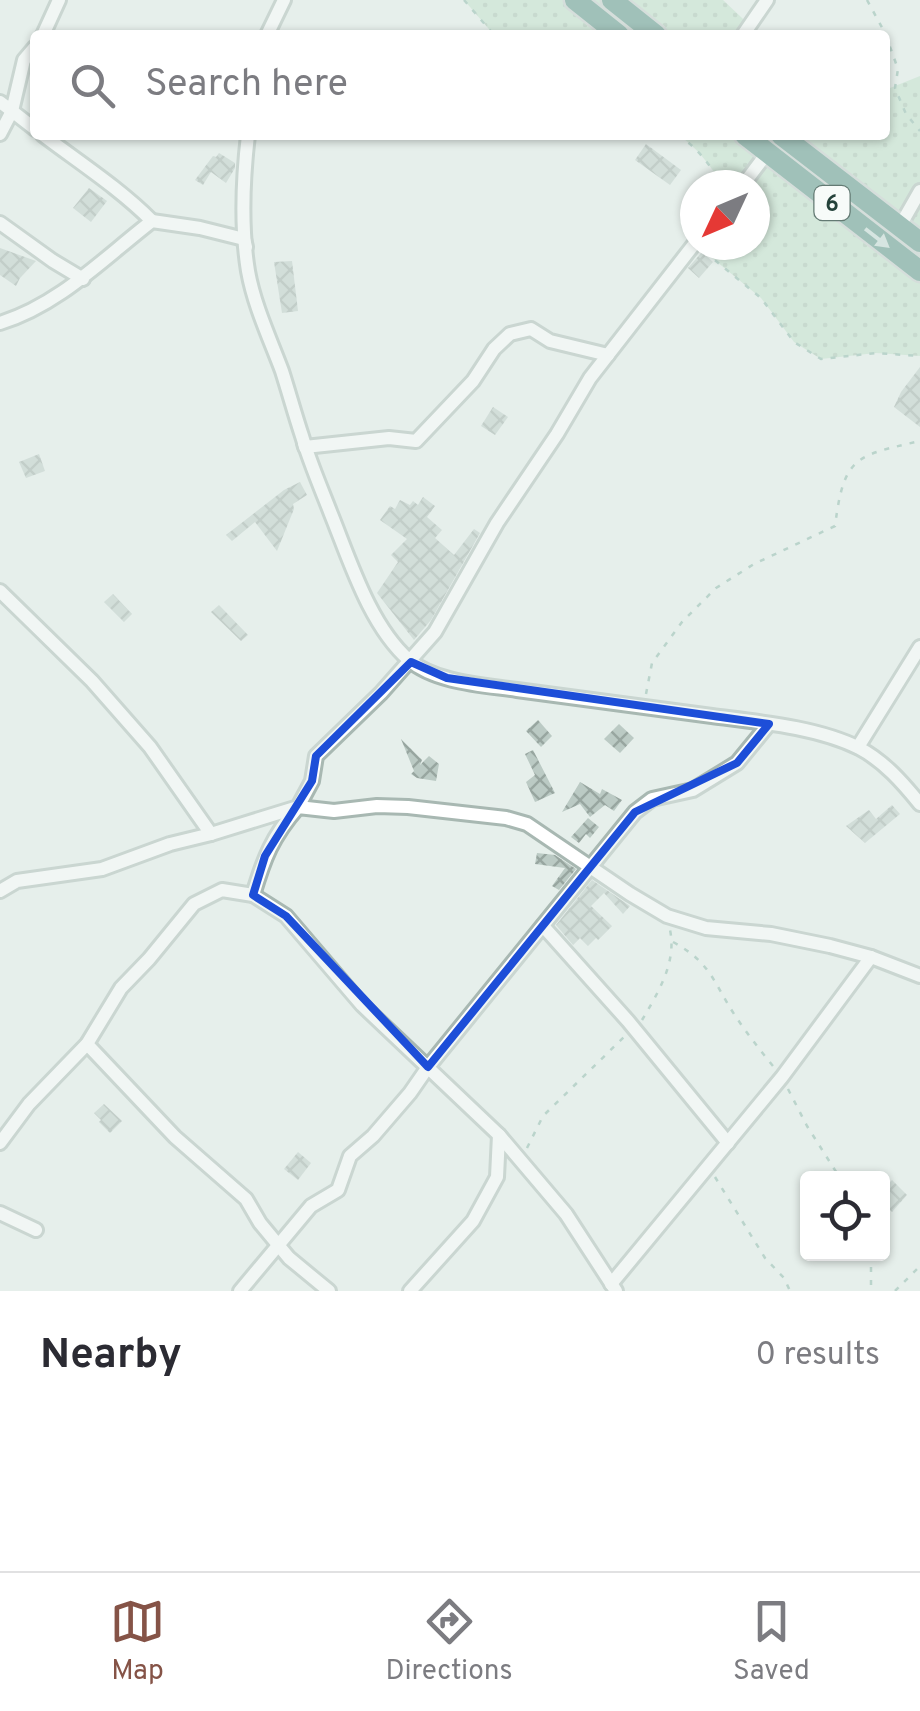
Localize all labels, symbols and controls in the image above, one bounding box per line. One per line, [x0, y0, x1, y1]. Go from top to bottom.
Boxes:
search box [30, 30, 890, 140]
icon: search [65, 58, 120, 113]
text: Search here [145, 61, 348, 110]
north arrow [680, 170, 770, 260]
road number: 6 [814, 186, 850, 220]
one-way arrow [864, 227, 890, 247]
map controls [800, 1171, 890, 1261]
button: locate [800, 1171, 890, 1261]
text: Nearby [40, 1330, 182, 1383]
text: 0 results [755, 1336, 880, 1376]
tab: Map [110, 1594, 165, 1690]
tab: Directions [385, 1594, 513, 1690]
tab: Saved [733, 1594, 810, 1690]

